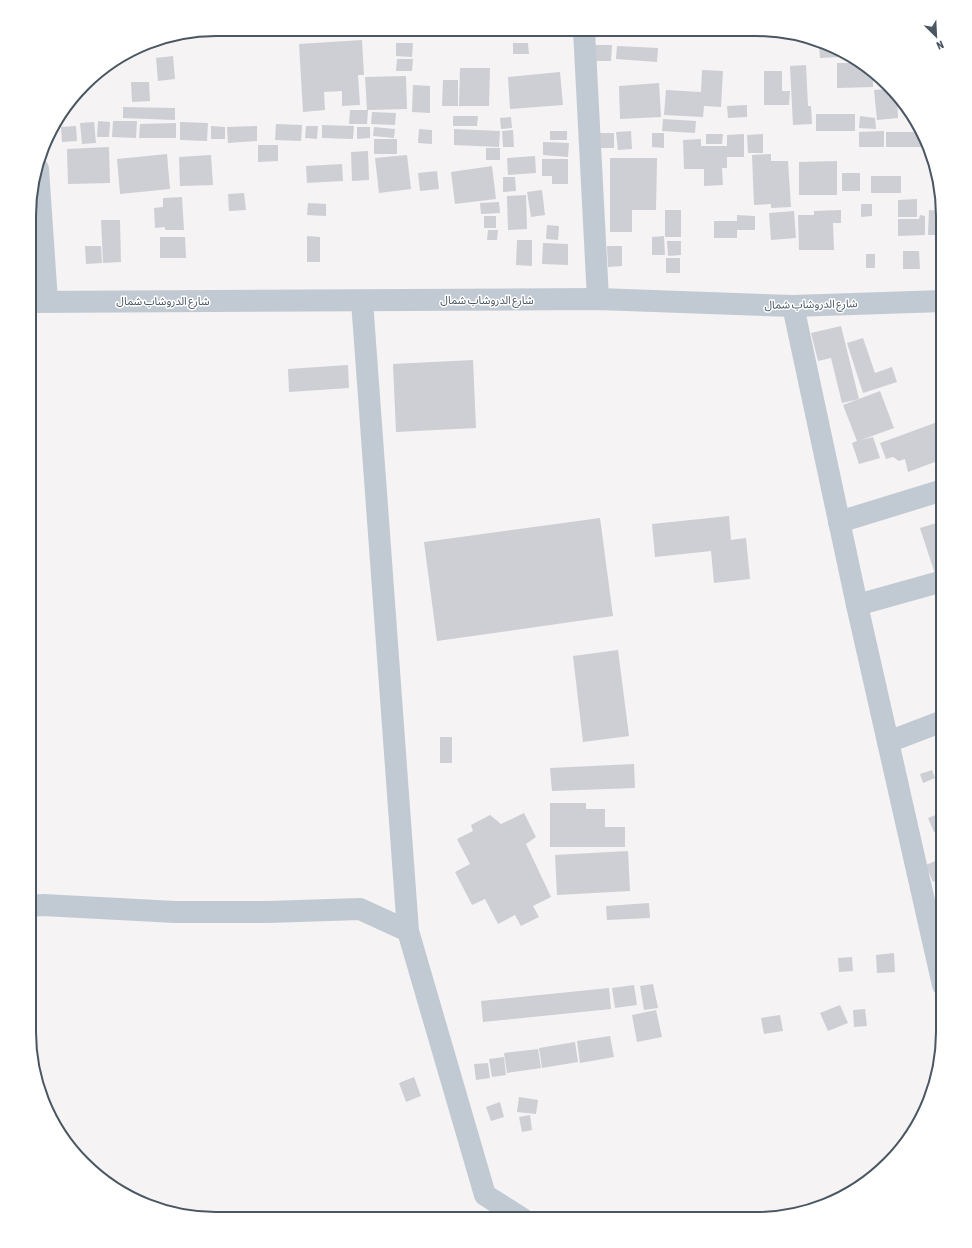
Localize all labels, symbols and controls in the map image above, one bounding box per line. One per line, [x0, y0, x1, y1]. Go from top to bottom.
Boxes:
north arrow [916, 16, 956, 56]
text: N [935, 38, 945, 52]
street label: شارع الدروشاب شمال [440, 294, 534, 308]
street label: شارع الدروشاب شمال [116, 295, 210, 309]
street label: شارع الدروشاب شمال [764, 297, 858, 313]

